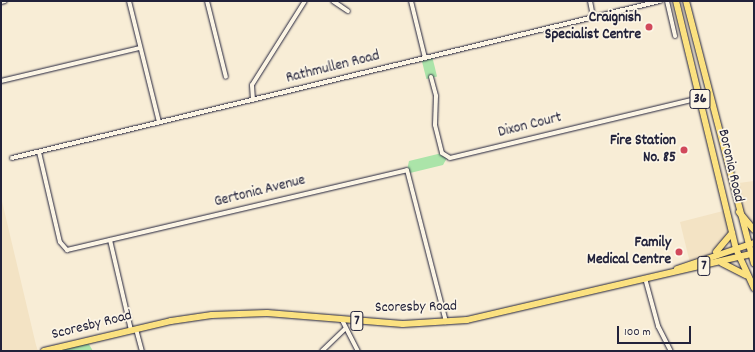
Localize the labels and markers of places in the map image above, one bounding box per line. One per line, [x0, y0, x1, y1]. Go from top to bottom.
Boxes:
place label: Craignish Specialist Centre [545, 9, 641, 44]
marker: Craignish Specialist Centre [644, 22, 654, 32]
place label: Fire Station No. 85 [610, 132, 676, 167]
marker: Fire Station No. 85 [679, 145, 689, 155]
place label: Family Medical Centre [587, 234, 671, 269]
marker: Family Medical Centre [674, 247, 684, 257]

